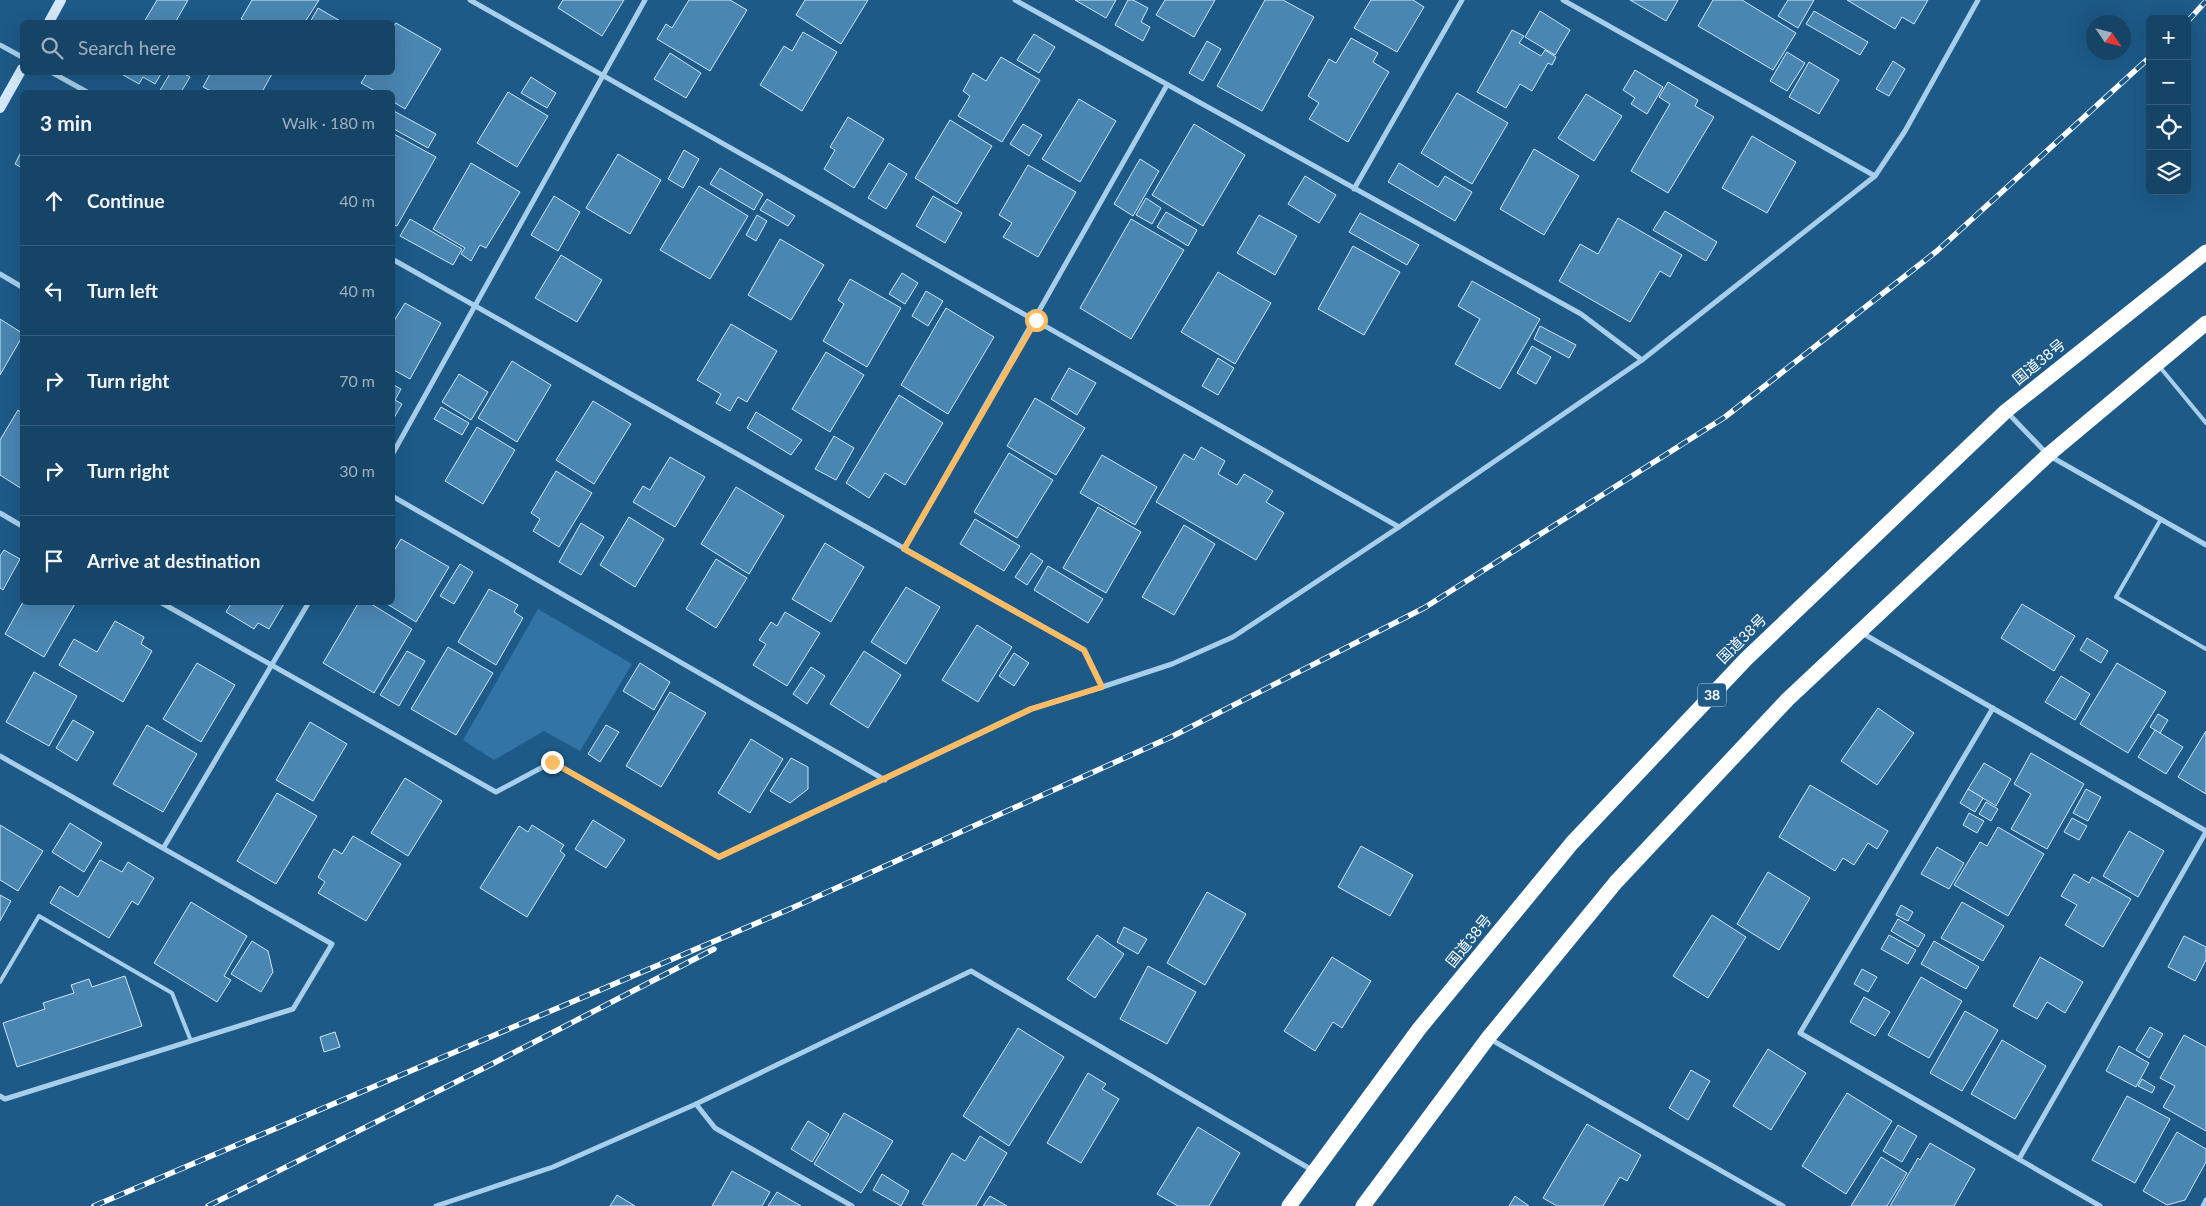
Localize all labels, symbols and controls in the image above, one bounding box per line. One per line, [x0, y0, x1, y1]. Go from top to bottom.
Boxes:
north arrow [2086, 15, 2131, 60]
map controls [2146, 15, 2191, 195]
button: + [2146, 15, 2191, 60]
search box [20, 20, 395, 75]
icon: search [38, 34, 66, 62]
text: Search here [78, 36, 176, 59]
button: − [2146, 60, 2191, 105]
button: locate [2146, 105, 2191, 150]
text: 3 min [40, 110, 92, 135]
text: Walk · 180 m [282, 113, 375, 132]
button: layers [2146, 150, 2191, 195]
icon: ahead [40, 187, 68, 215]
text: Continue [87, 189, 165, 212]
text: 40 m [339, 191, 375, 210]
icon: left [40, 277, 68, 305]
text: Turn left [87, 279, 158, 302]
text: 40 m [339, 281, 375, 300]
route start [1025, 309, 1048, 332]
street label: 国道38号 [2008, 335, 2068, 388]
icon: right [40, 367, 68, 395]
text: Turn right [87, 369, 169, 392]
text: 70 m [339, 371, 375, 390]
icon: right [40, 457, 68, 485]
text: Turn right [87, 459, 169, 482]
text: 30 m [339, 461, 375, 480]
icon: arrive [40, 547, 68, 575]
text: Arrive at destination [87, 549, 260, 572]
street label: 国道38号 [1713, 610, 1770, 667]
road number: 38 [1698, 684, 1726, 706]
route end [541, 751, 564, 774]
street label: 国道38号 [1442, 910, 1495, 970]

